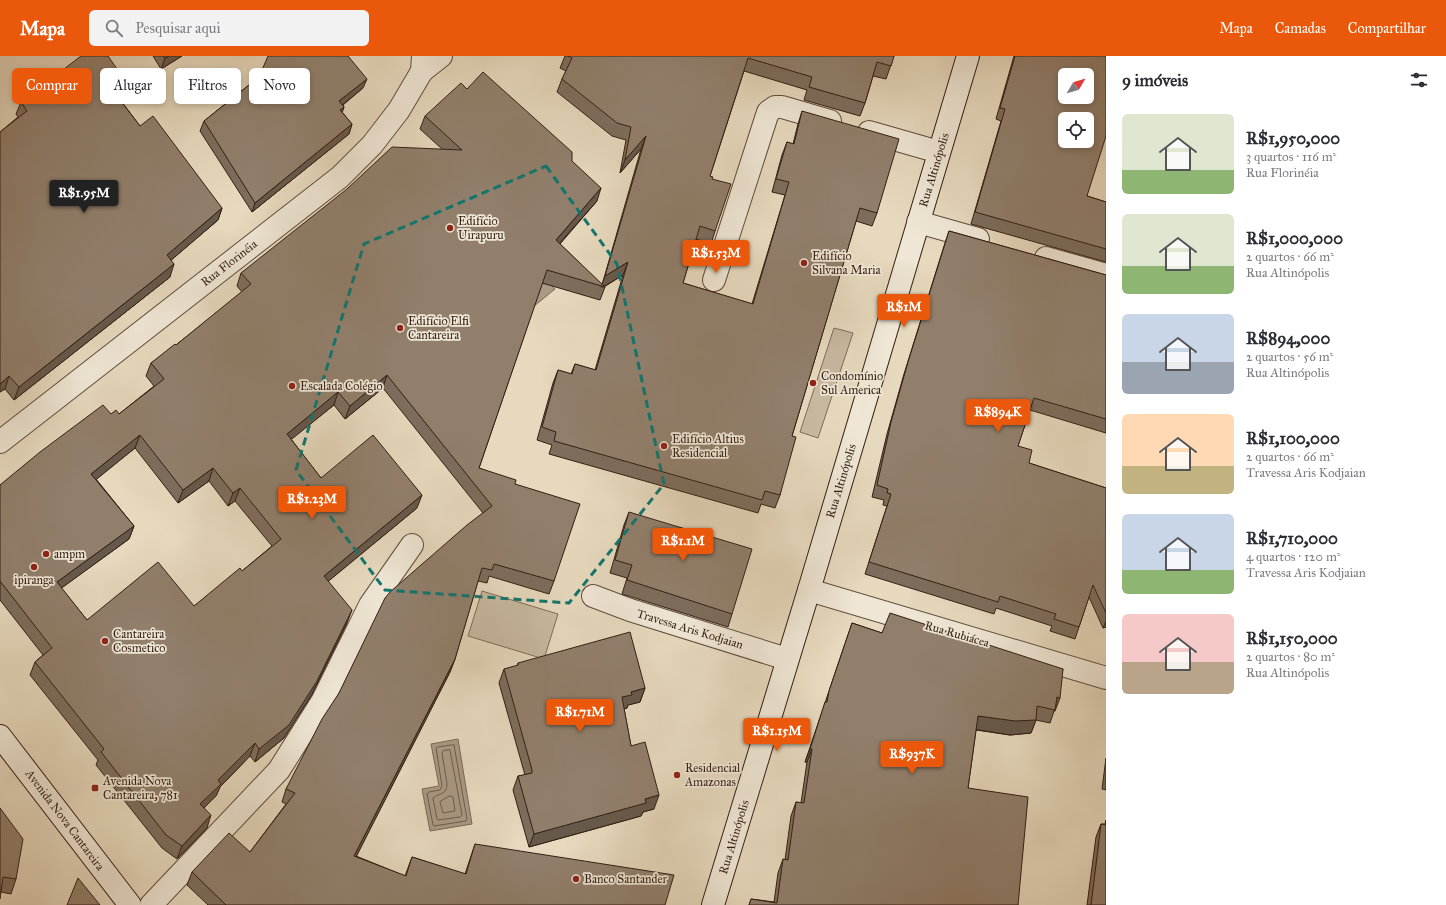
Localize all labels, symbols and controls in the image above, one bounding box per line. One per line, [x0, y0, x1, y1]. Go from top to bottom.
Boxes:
search box [89, 10, 369, 46]
text: Mapa [20, 17, 65, 40]
icon: search [103, 17, 125, 39]
text: Pesquisar aqui [135, 19, 221, 37]
text: Mapa [1219, 20, 1253, 37]
text: Camadas [1275, 20, 1326, 37]
text: Compartilhar [1348, 20, 1426, 37]
chip: Comprar [12, 68, 92, 104]
chip: Alugar [100, 68, 166, 104]
chip: Filtros [174, 68, 241, 104]
chip: Novo [249, 68, 310, 104]
north arrow [1058, 68, 1094, 104]
map controls [1058, 68, 1094, 148]
icon: filters [1408, 69, 1430, 91]
text: 9 imóveis [1122, 70, 1188, 91]
button: locate [1058, 112, 1094, 148]
text: R$1,950,000 [1246, 128, 1340, 149]
icon: home [1154, 130, 1202, 178]
street label: Rua Altinópolis [916, 131, 952, 209]
text: 3 quartos · 116 m² [1246, 149, 1336, 165]
text: Rua Florinéia [1246, 165, 1319, 181]
pin: R$1.95M [47, 180, 121, 214]
text: R$1.95M [58, 185, 110, 201]
place label: Edifício Uirapuru [458, 214, 504, 242]
marker: Edifício Uirapuru [445, 223, 455, 233]
text: R$1,000,000 [1246, 228, 1343, 249]
icon: home [1154, 230, 1202, 278]
street label: Rua Florinéia [198, 236, 261, 289]
pin: R$1.53M [679, 240, 753, 274]
text: R$1.53M [691, 245, 741, 261]
place label: Edifício Silvana Maria [812, 249, 881, 277]
text: 2 quartos · 66 m² [1246, 249, 1334, 265]
marker: Edifício Silvana Maria [799, 258, 809, 268]
text: Rua Altinópolis [1246, 265, 1329, 281]
pin: R$1M [880, 294, 928, 328]
text: R$1M [886, 299, 922, 315]
place label: Edifício Elfi Cantareira [408, 314, 469, 342]
marker: Edifício Elfi Cantareira [395, 323, 405, 333]
text: R$894,000 [1246, 328, 1330, 349]
icon: home [1154, 330, 1202, 378]
text: 2 quartos · 56 m² [1246, 349, 1333, 365]
text: Rua Altinópolis [1246, 365, 1329, 381]
place label: Condomínio Sul America [821, 369, 883, 397]
marker: Condomínio Sul America [808, 378, 818, 388]
place label: Escalada Colégio [300, 379, 383, 394]
marker: Escalada Colégio [287, 381, 297, 391]
pin: R$894K [965, 399, 1031, 433]
text: R$894K [974, 404, 1022, 420]
text: R$1,100,000 [1246, 428, 1340, 449]
icon: home [1154, 430, 1202, 478]
place label: Edifício Altius Residencial [672, 432, 744, 460]
marker: Edifício Altius Residencial [659, 441, 669, 451]
street label: Rua Altinópolis [823, 442, 859, 520]
text: 2 quartos · 66 m² [1246, 449, 1334, 465]
text: Travessa Aris Kodjaian [1246, 465, 1366, 481]
pin: R$1.23M [275, 486, 349, 520]
text: R$1.23M [287, 491, 337, 507]
pin: R$1.1M [650, 528, 716, 562]
text: R$1,710,000 [1246, 528, 1338, 549]
icon: home [1154, 530, 1202, 578]
text: R$1.1M [661, 533, 705, 549]
place label: ampm [54, 547, 85, 561]
marker: ampm [41, 549, 51, 559]
text: 4 quartos · 120 m² [1246, 549, 1341, 565]
marker: ipiranga [29, 562, 39, 572]
text: Travessa Aris Kodjaian [1246, 565, 1366, 581]
place label: ipiranga [14, 573, 55, 588]
street label: Travessa Aris Kodjaian [635, 606, 745, 652]
street label: Rua Rubiácea [923, 618, 992, 650]
place label: Cantareira Cosmetico [113, 627, 165, 655]
text: R$1,150,000 [1246, 628, 1338, 649]
icon: home [1154, 630, 1202, 678]
marker: Cantareira Cosmetico [100, 636, 110, 646]
text: 2 quartos · 80 m² [1246, 649, 1335, 665]
text: Rua Altinópolis [1246, 665, 1329, 681]
pin: R$1.71M [543, 699, 617, 733]
text: R$1.71M [555, 704, 605, 720]
pin: R$1.15M [740, 718, 814, 752]
text: R$1.15M [752, 723, 802, 739]
pin: R$937K [879, 741, 945, 775]
text: R$937K [889, 746, 935, 762]
place label: Residencial Amazonas [684, 761, 741, 789]
street label: Avenida Nova Cantareira [22, 766, 108, 874]
marker: Residencial Amazonas [672, 770, 682, 780]
place label: Avenida Nova Cantareira, 781 [102, 774, 178, 802]
marker: Avenida Nova Cantareira, 781 [90, 783, 100, 793]
street label: Rua Altinópolis [716, 798, 752, 876]
place label: Banco Santander [584, 872, 668, 886]
marker: Banco Santander [571, 874, 581, 884]

